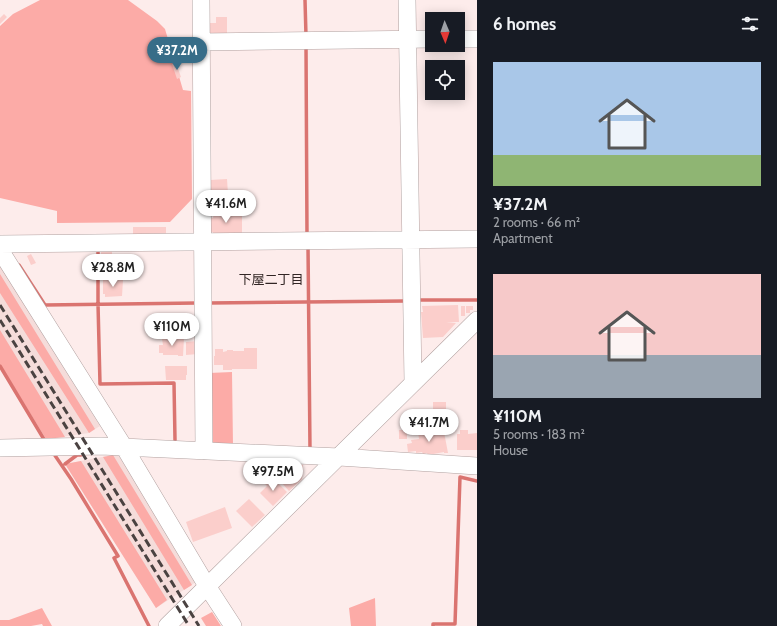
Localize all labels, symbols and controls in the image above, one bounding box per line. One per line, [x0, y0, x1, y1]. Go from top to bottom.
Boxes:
north arrow [425, 12, 465, 52]
map controls [425, 12, 465, 100]
icon: filters [739, 13, 761, 35]
text: 6 homes [493, 14, 556, 34]
pin: ¥37.2M [144, 37, 210, 71]
text: ¥37.2M [156, 42, 198, 58]
button: locate [425, 60, 465, 100]
icon: home [591, 88, 663, 160]
pin: ¥41.6M [193, 190, 259, 224]
text: ¥37.2M [493, 194, 547, 214]
text: ¥41.6M [205, 195, 247, 211]
text: 2 rooms · 66 m² [493, 214, 580, 230]
text: Apartment [493, 230, 553, 246]
pin: ¥28.8M [80, 254, 146, 288]
text: ¥28.8M [91, 259, 135, 275]
district label: 下屋二丁目 [238, 271, 304, 287]
icon: home [591, 300, 663, 372]
pin: ¥110M [144, 313, 200, 347]
text: ¥110M [153, 318, 191, 334]
text: ¥110M [493, 406, 542, 426]
pin: ¥41.7M [396, 409, 462, 443]
text: ¥41.7M [409, 414, 449, 430]
text: 5 rooms · 183 m² [493, 426, 585, 442]
text: House [493, 442, 528, 458]
pin: ¥97.5M [240, 458, 306, 492]
text: ¥97.5M [252, 463, 294, 479]

